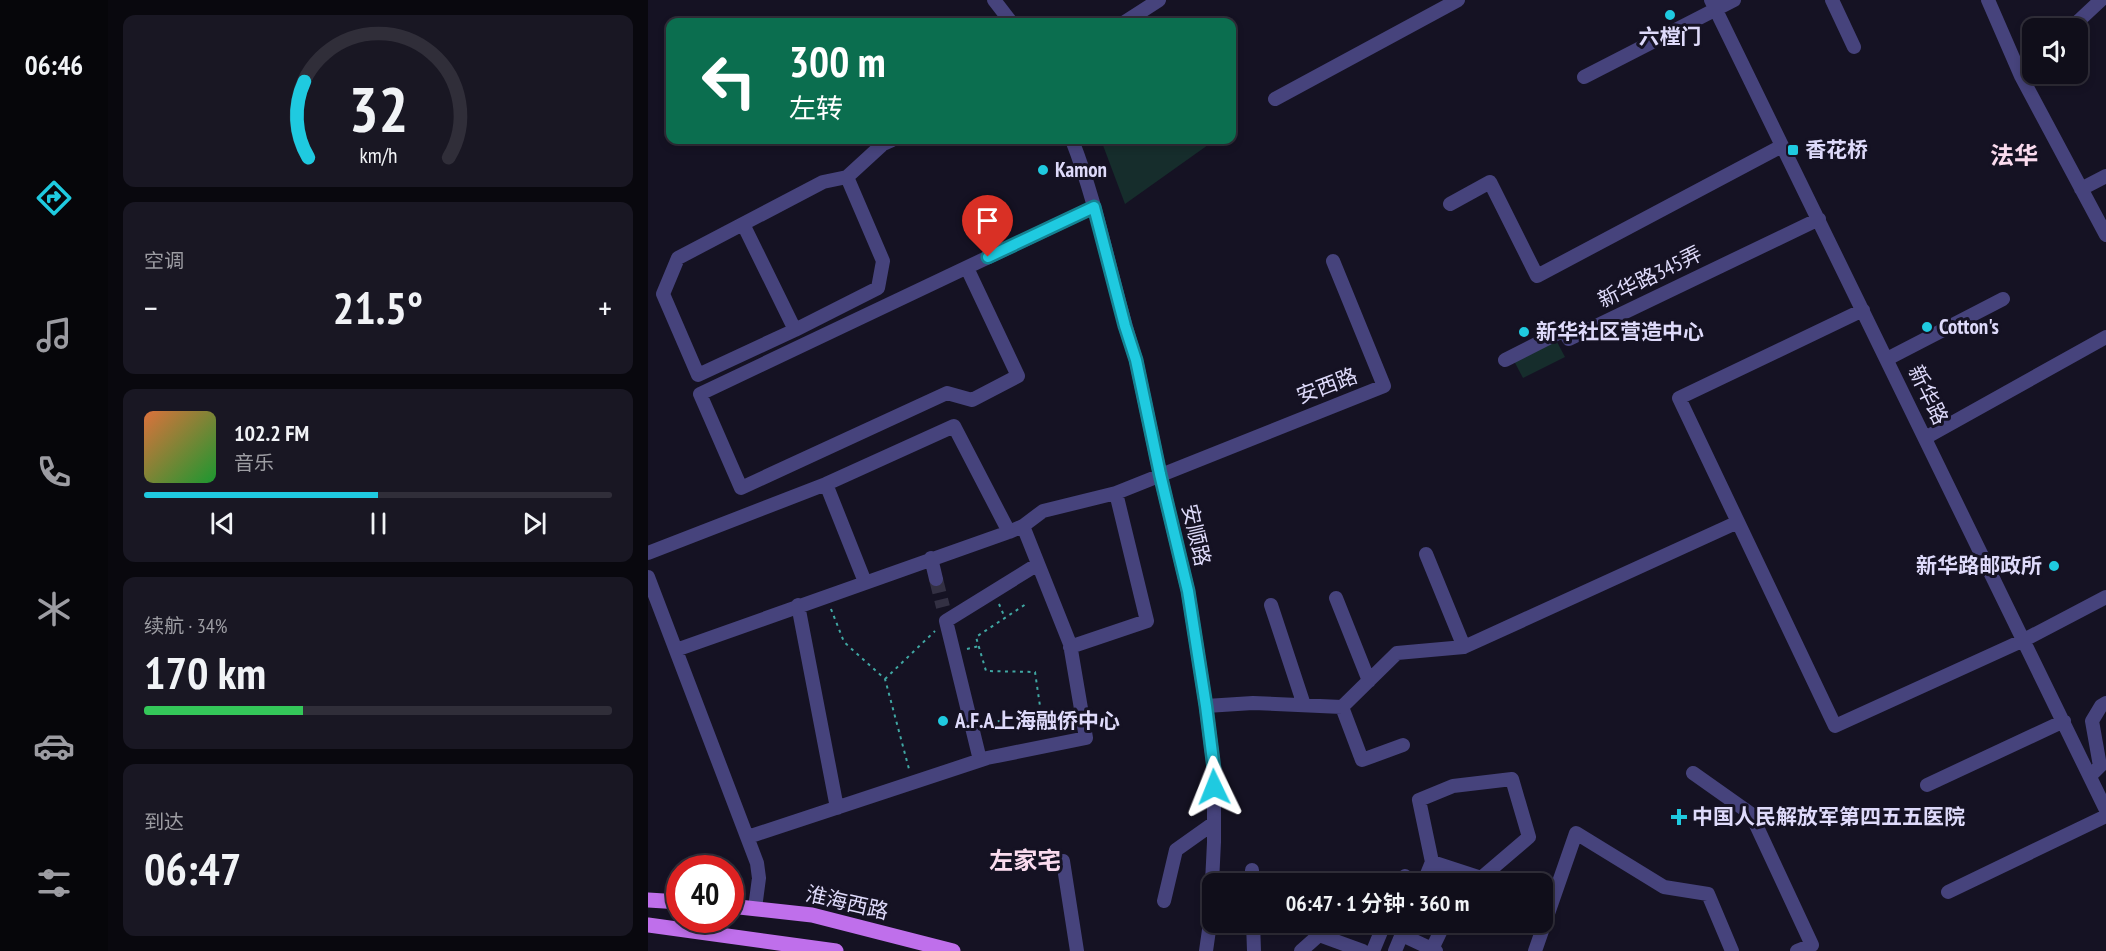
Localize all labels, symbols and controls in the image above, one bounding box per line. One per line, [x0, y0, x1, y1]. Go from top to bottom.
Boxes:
marker: 六樘门 [1663, 8, 1677, 22]
map controls [2022, 18, 2088, 84]
button: sound [2022, 18, 2088, 84]
place label: 六樘门 [1639, 23, 1702, 50]
text: 300 m [789, 34, 886, 89]
icon: left [690, 42, 768, 120]
text: 06:46 [25, 48, 83, 82]
text: 32 [348, 68, 408, 149]
text: 左转 [789, 91, 843, 125]
place label: 香花桥 [1805, 136, 1868, 163]
district label: 法华 [1990, 140, 2038, 171]
text: km/h [359, 141, 397, 169]
marker: 香花桥 [1786, 143, 1800, 157]
place label: Kamon [1055, 156, 1107, 183]
marker: Kamon [1036, 163, 1050, 177]
icon: directions [33, 177, 75, 219]
pin [962, 195, 1013, 257]
icon: arrive [971, 204, 1004, 237]
street label: 新华路345弄 [1593, 240, 1706, 313]
text: 空调 [144, 248, 184, 274]
text: 21.5° [333, 278, 423, 336]
text: − [144, 286, 158, 329]
text: + [598, 286, 612, 329]
place label: Cotton's [1939, 313, 1999, 340]
icon: music [33, 314, 75, 356]
place label: 新华社区营造中心 [1536, 318, 1704, 345]
marker: Cotton's [1920, 320, 1934, 334]
marker: 新华社区营造中心 [1517, 325, 1531, 339]
street label: 新华路 [1903, 361, 1954, 429]
street label: 安西路 [1293, 362, 1361, 409]
text: 102.2 FM [234, 419, 309, 447]
text: 音乐 [234, 450, 274, 476]
icon: phone [33, 451, 75, 493]
street label: 安顺路 [1176, 501, 1217, 569]
icon: previous [206, 507, 239, 540]
icon: pause [362, 507, 395, 540]
icon: next [518, 507, 551, 540]
place label: 新华路邮政所 [1916, 552, 2042, 579]
marker: 新华路邮政所 [2047, 559, 2061, 573]
icon: climate [33, 588, 75, 630]
text: 续航 · 34% [144, 613, 227, 639]
text: 170 km [144, 643, 266, 701]
place label: A.F.A上海融侨中心 [954, 707, 1120, 734]
marker: A.F.A上海融侨中心 [936, 714, 950, 728]
icon: car [33, 725, 75, 767]
position arrow [1182, 755, 1246, 819]
place label: 中国人民解放军第四五五医院 [1692, 803, 1965, 830]
marker: 中国人民解放军第四五五医院 [1670, 808, 1688, 826]
text: 到达 [144, 809, 184, 835]
text: 06:47 [144, 839, 241, 897]
district label: 左家宅 [989, 845, 1061, 876]
speed limit sign: 40 [666, 855, 744, 933]
icon: filters [33, 862, 75, 904]
street label: 淮海西路 [803, 880, 891, 925]
text: 06:47 · 1 分钟 · 360 m [1286, 889, 1469, 917]

